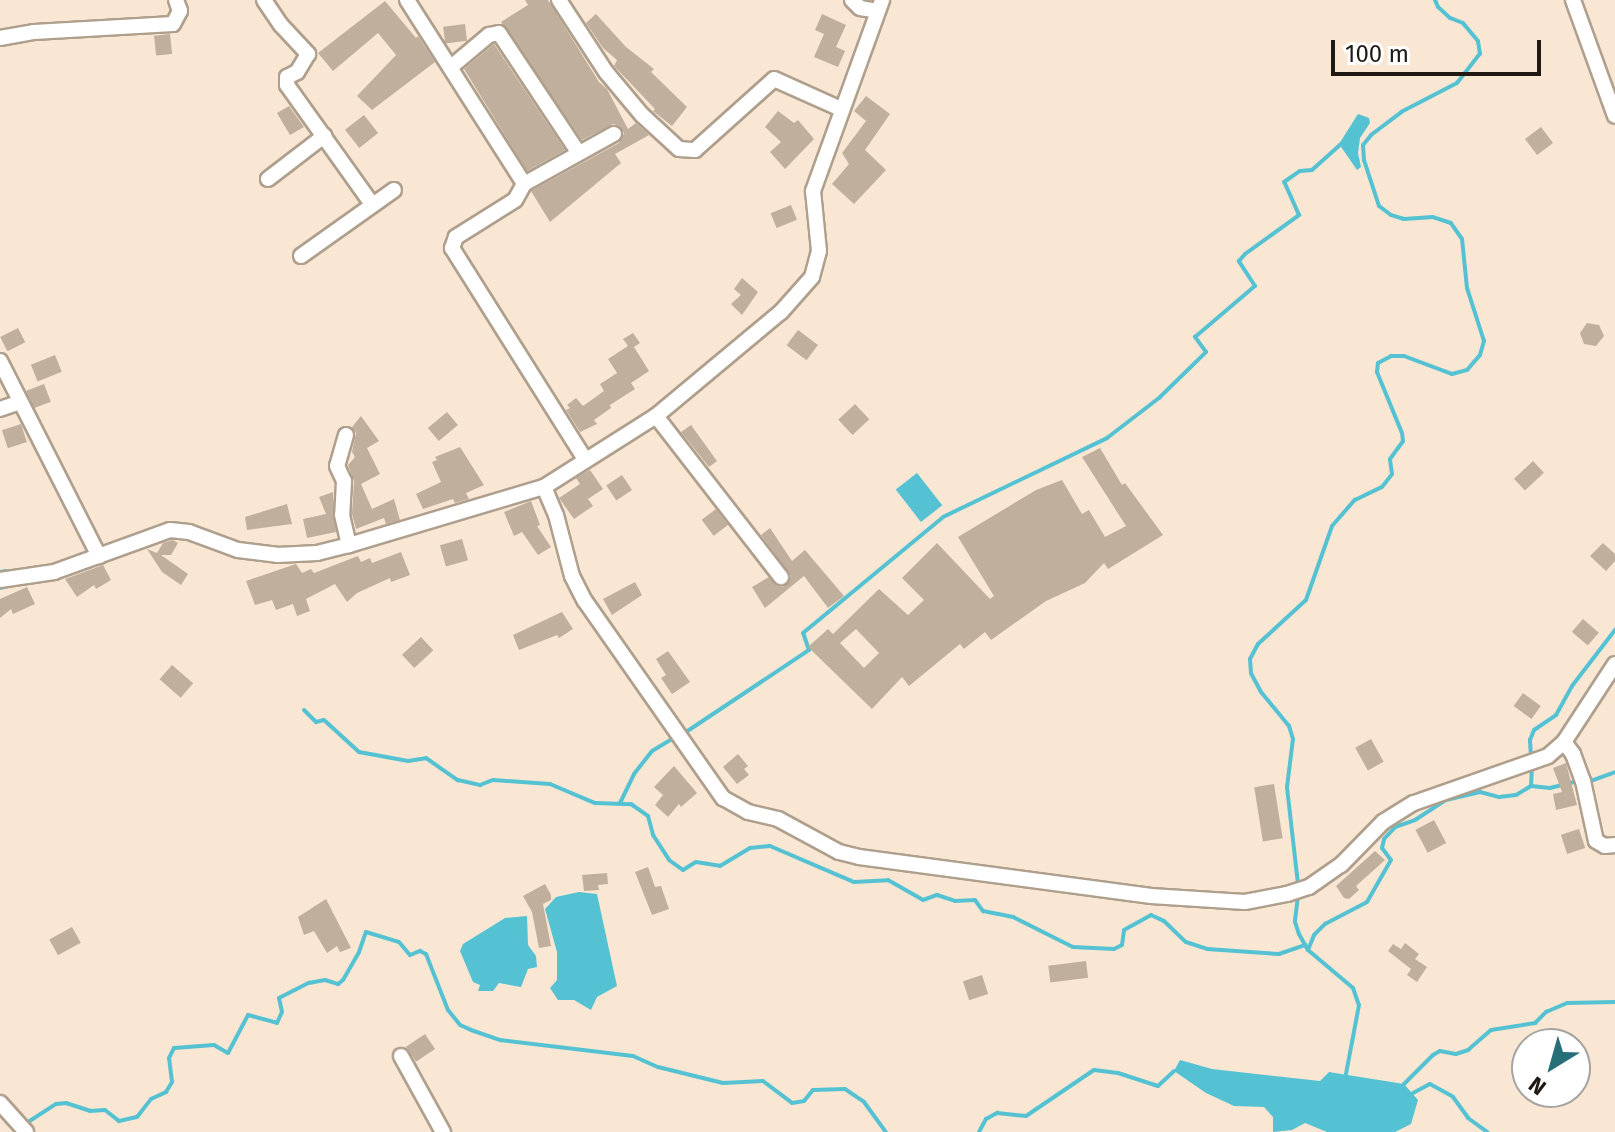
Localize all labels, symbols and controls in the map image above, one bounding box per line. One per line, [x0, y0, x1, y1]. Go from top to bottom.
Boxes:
scale bar [1335, 24, 1545, 74]
text: 100 m [1345, 40, 1409, 68]
north arrow [1511, 1028, 1591, 1108]
text: N [1524, 1071, 1551, 1101]

